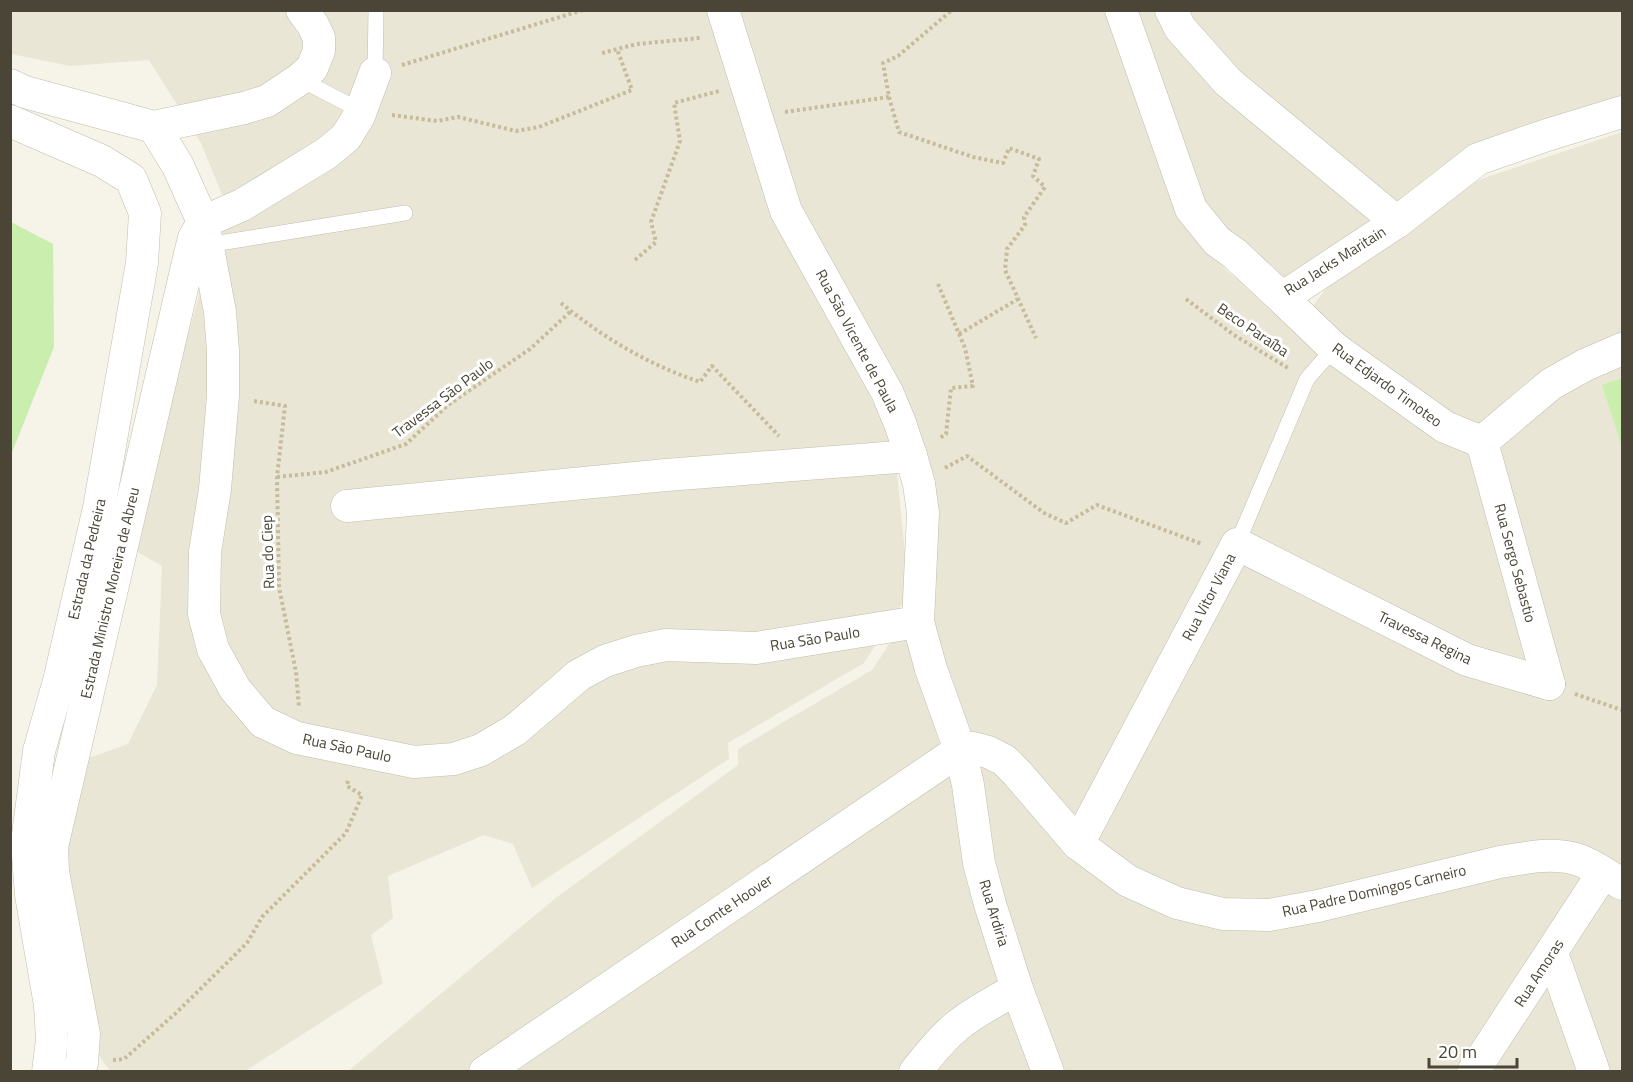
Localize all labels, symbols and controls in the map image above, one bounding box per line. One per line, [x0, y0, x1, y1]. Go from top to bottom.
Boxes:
street label: Rua Jacks Maritain [1279, 220, 1390, 301]
street label: Rua São Vicente de Paula [810, 265, 905, 417]
street label: Beco Paraíba [1213, 297, 1294, 362]
street label: Rua Edjardo Timoteo [1327, 337, 1447, 433]
street label: Travessa São Paulo [387, 352, 498, 443]
street label: Estrada Ministro Moreira de Abreu [74, 485, 145, 701]
street label: Estrada da Pedreira [61, 496, 112, 622]
street label: Rua Sergo Sebastio [1489, 501, 1542, 625]
street label: Rua do Ciep [255, 515, 280, 589]
street label: Rua Vitor Viana [1176, 548, 1242, 645]
street label: Travessa Regina [1374, 605, 1476, 670]
street label: Rua São Paulo [768, 620, 862, 657]
street label: Rua São Paulo [300, 727, 394, 768]
street label: Rua Padre Domingos Carneiro [1280, 858, 1468, 923]
street label: Rua Comte Hoover [666, 868, 777, 953]
street label: Rua Ardiria [973, 876, 1016, 950]
street label: Rua Amoras [1508, 934, 1569, 1011]
scale bar [1429, 1031, 1518, 1069]
text: 20 m [1438, 1038, 1477, 1065]

